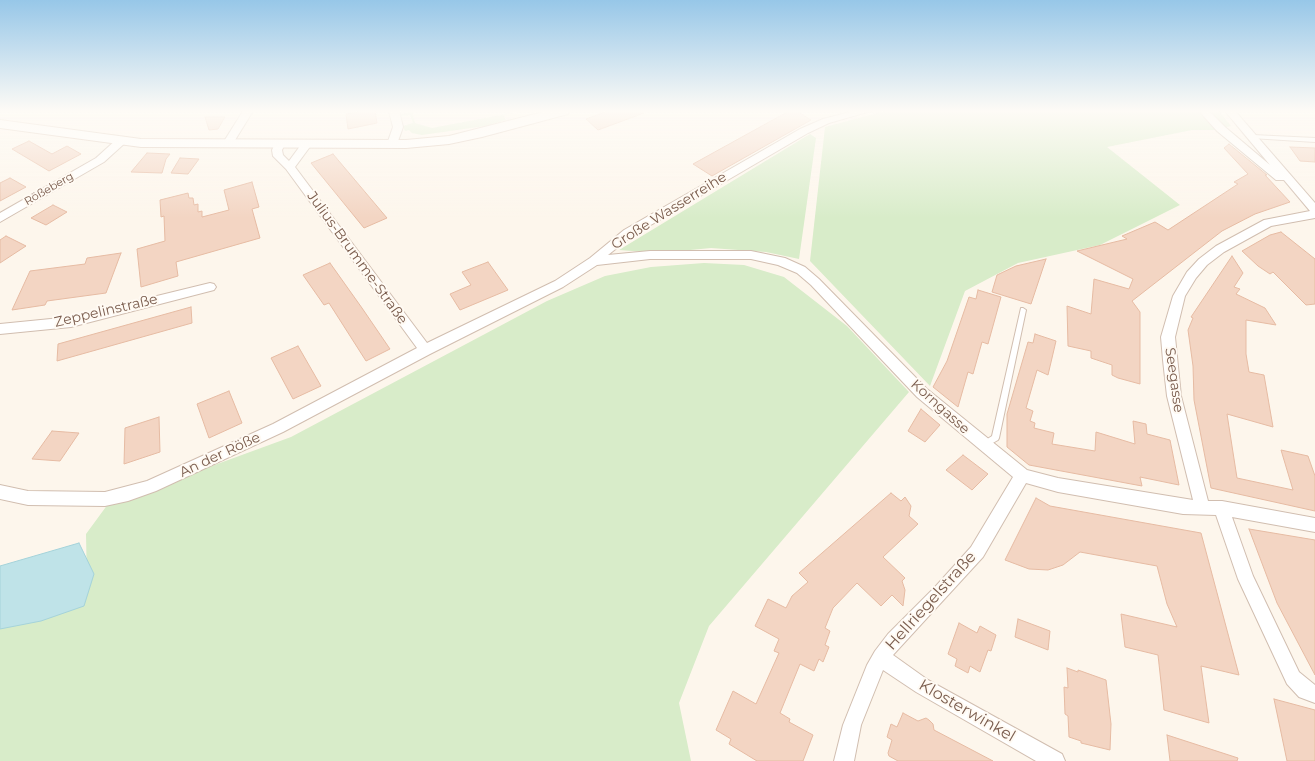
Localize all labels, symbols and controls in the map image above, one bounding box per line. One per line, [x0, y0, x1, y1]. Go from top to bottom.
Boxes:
street label: Große Wasserreihe [608, 169, 730, 253]
street label: Rößeberg [22, 170, 76, 208]
street label: Julius-Brumme-Straße [303, 188, 411, 328]
street label: Zeppelinstraße [53, 291, 159, 331]
street label: Seegasse [1161, 346, 1187, 414]
street label: Korngasse [907, 376, 973, 438]
street label: An der Röße [177, 429, 263, 481]
street label: Hellriegelstraße [882, 548, 980, 654]
street label: Klosterwinkel [915, 676, 1019, 746]

